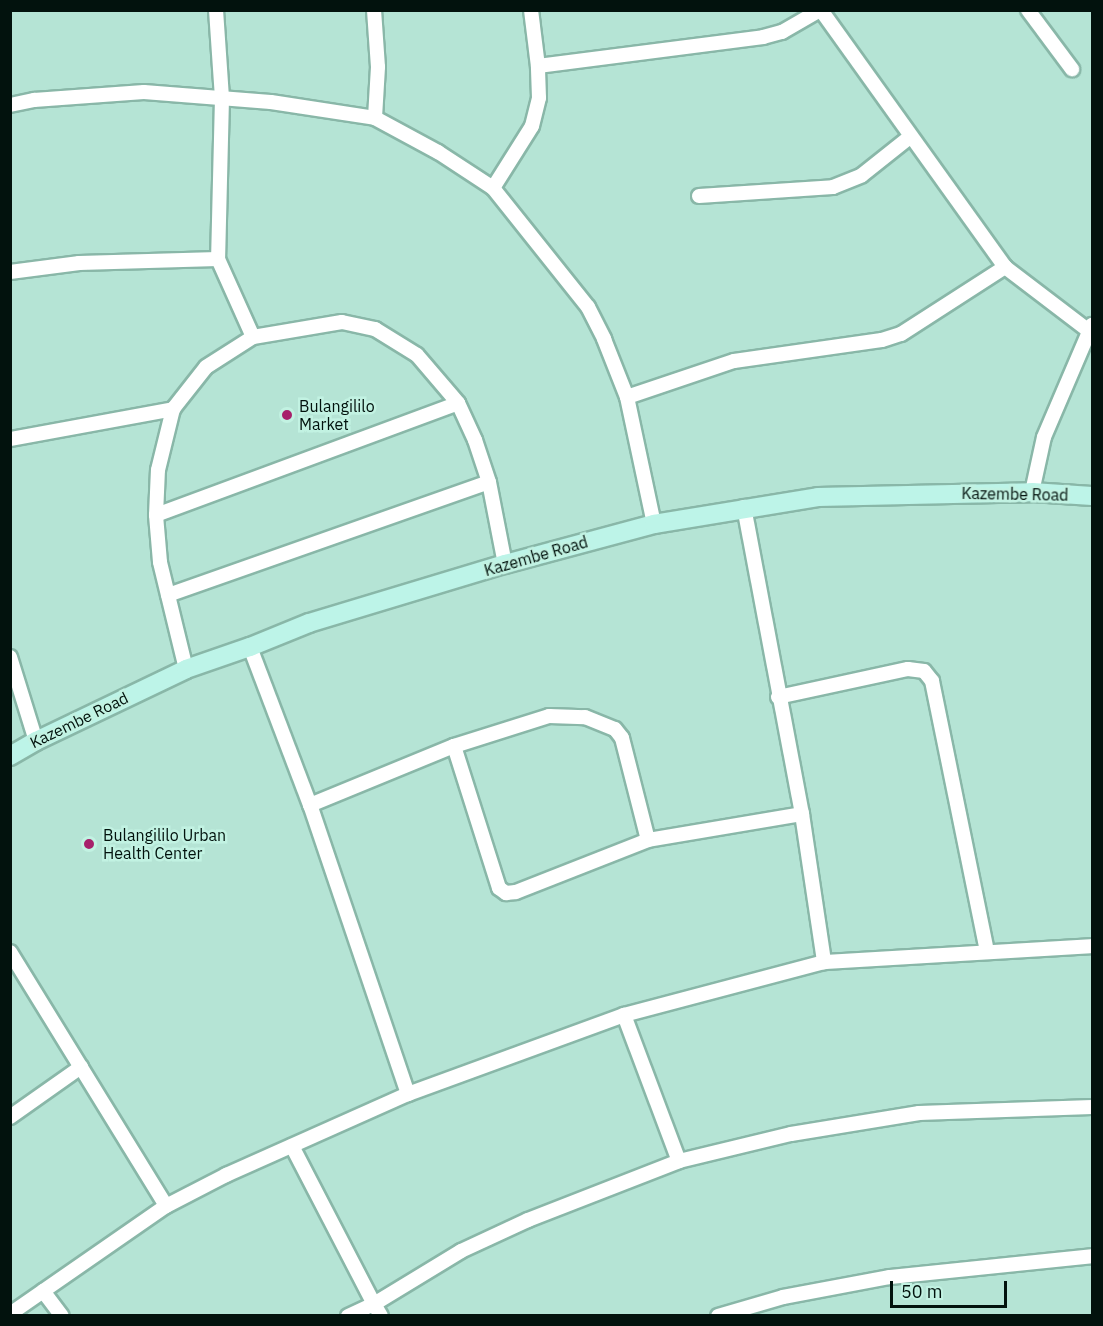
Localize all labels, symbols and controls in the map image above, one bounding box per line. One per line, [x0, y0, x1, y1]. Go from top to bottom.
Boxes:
place label: Bulangililo Market [299, 396, 375, 434]
marker: Bulangililo Market [280, 408, 294, 422]
street label: Kazembe Road [961, 483, 1069, 505]
street label: Kazembe Road [482, 532, 590, 580]
street label: Kazembe Road [27, 688, 131, 752]
place label: Bulangililo Urban Health Center [103, 825, 226, 863]
marker: Bulangililo Urban Health Center [80, 835, 98, 853]
scale bar [893, 1269, 1010, 1307]
text: 50 m [901, 1280, 943, 1303]

